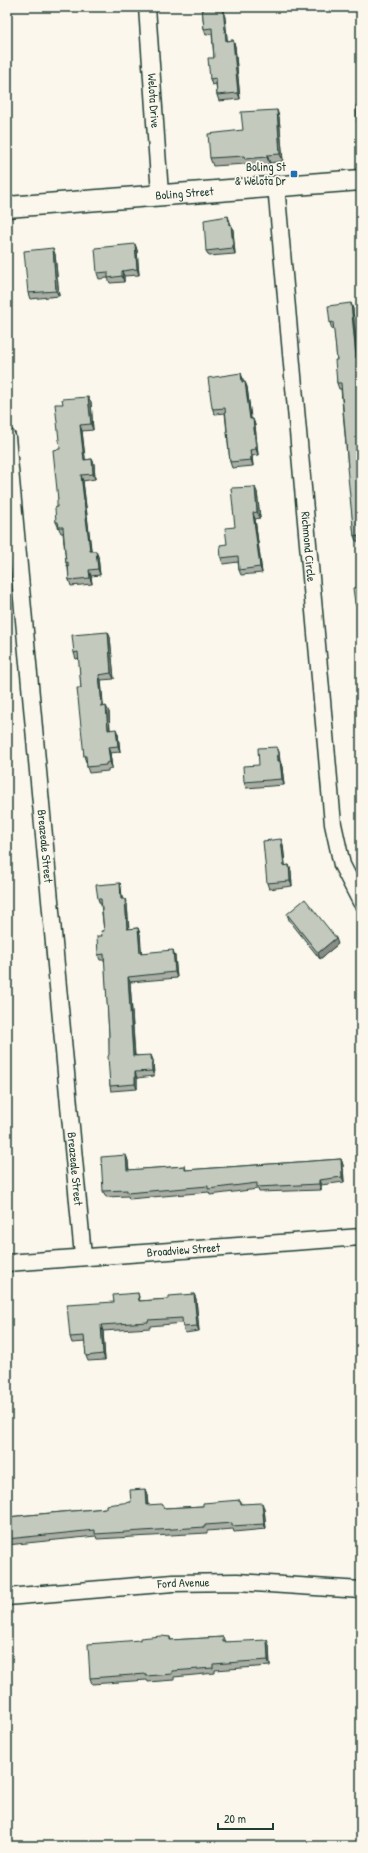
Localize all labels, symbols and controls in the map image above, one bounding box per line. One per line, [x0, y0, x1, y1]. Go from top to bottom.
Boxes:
street label: Welota Drive [144, 73, 164, 129]
place label: Boling St & Welota Dr [235, 158, 287, 189]
marker: Boling St & Welota Dr [289, 169, 299, 179]
street label: Boling Street [155, 182, 215, 204]
street label: Richmond Circle [297, 511, 320, 583]
street label: Breazeale Street [34, 809, 57, 884]
street label: Breazeale Street [64, 1131, 87, 1207]
street label: Broadview Street [146, 1238, 222, 1261]
street label: Ford Avenue [156, 1573, 210, 1592]
scale bar [218, 1805, 273, 1831]
text: 20 m [224, 1810, 246, 1827]

